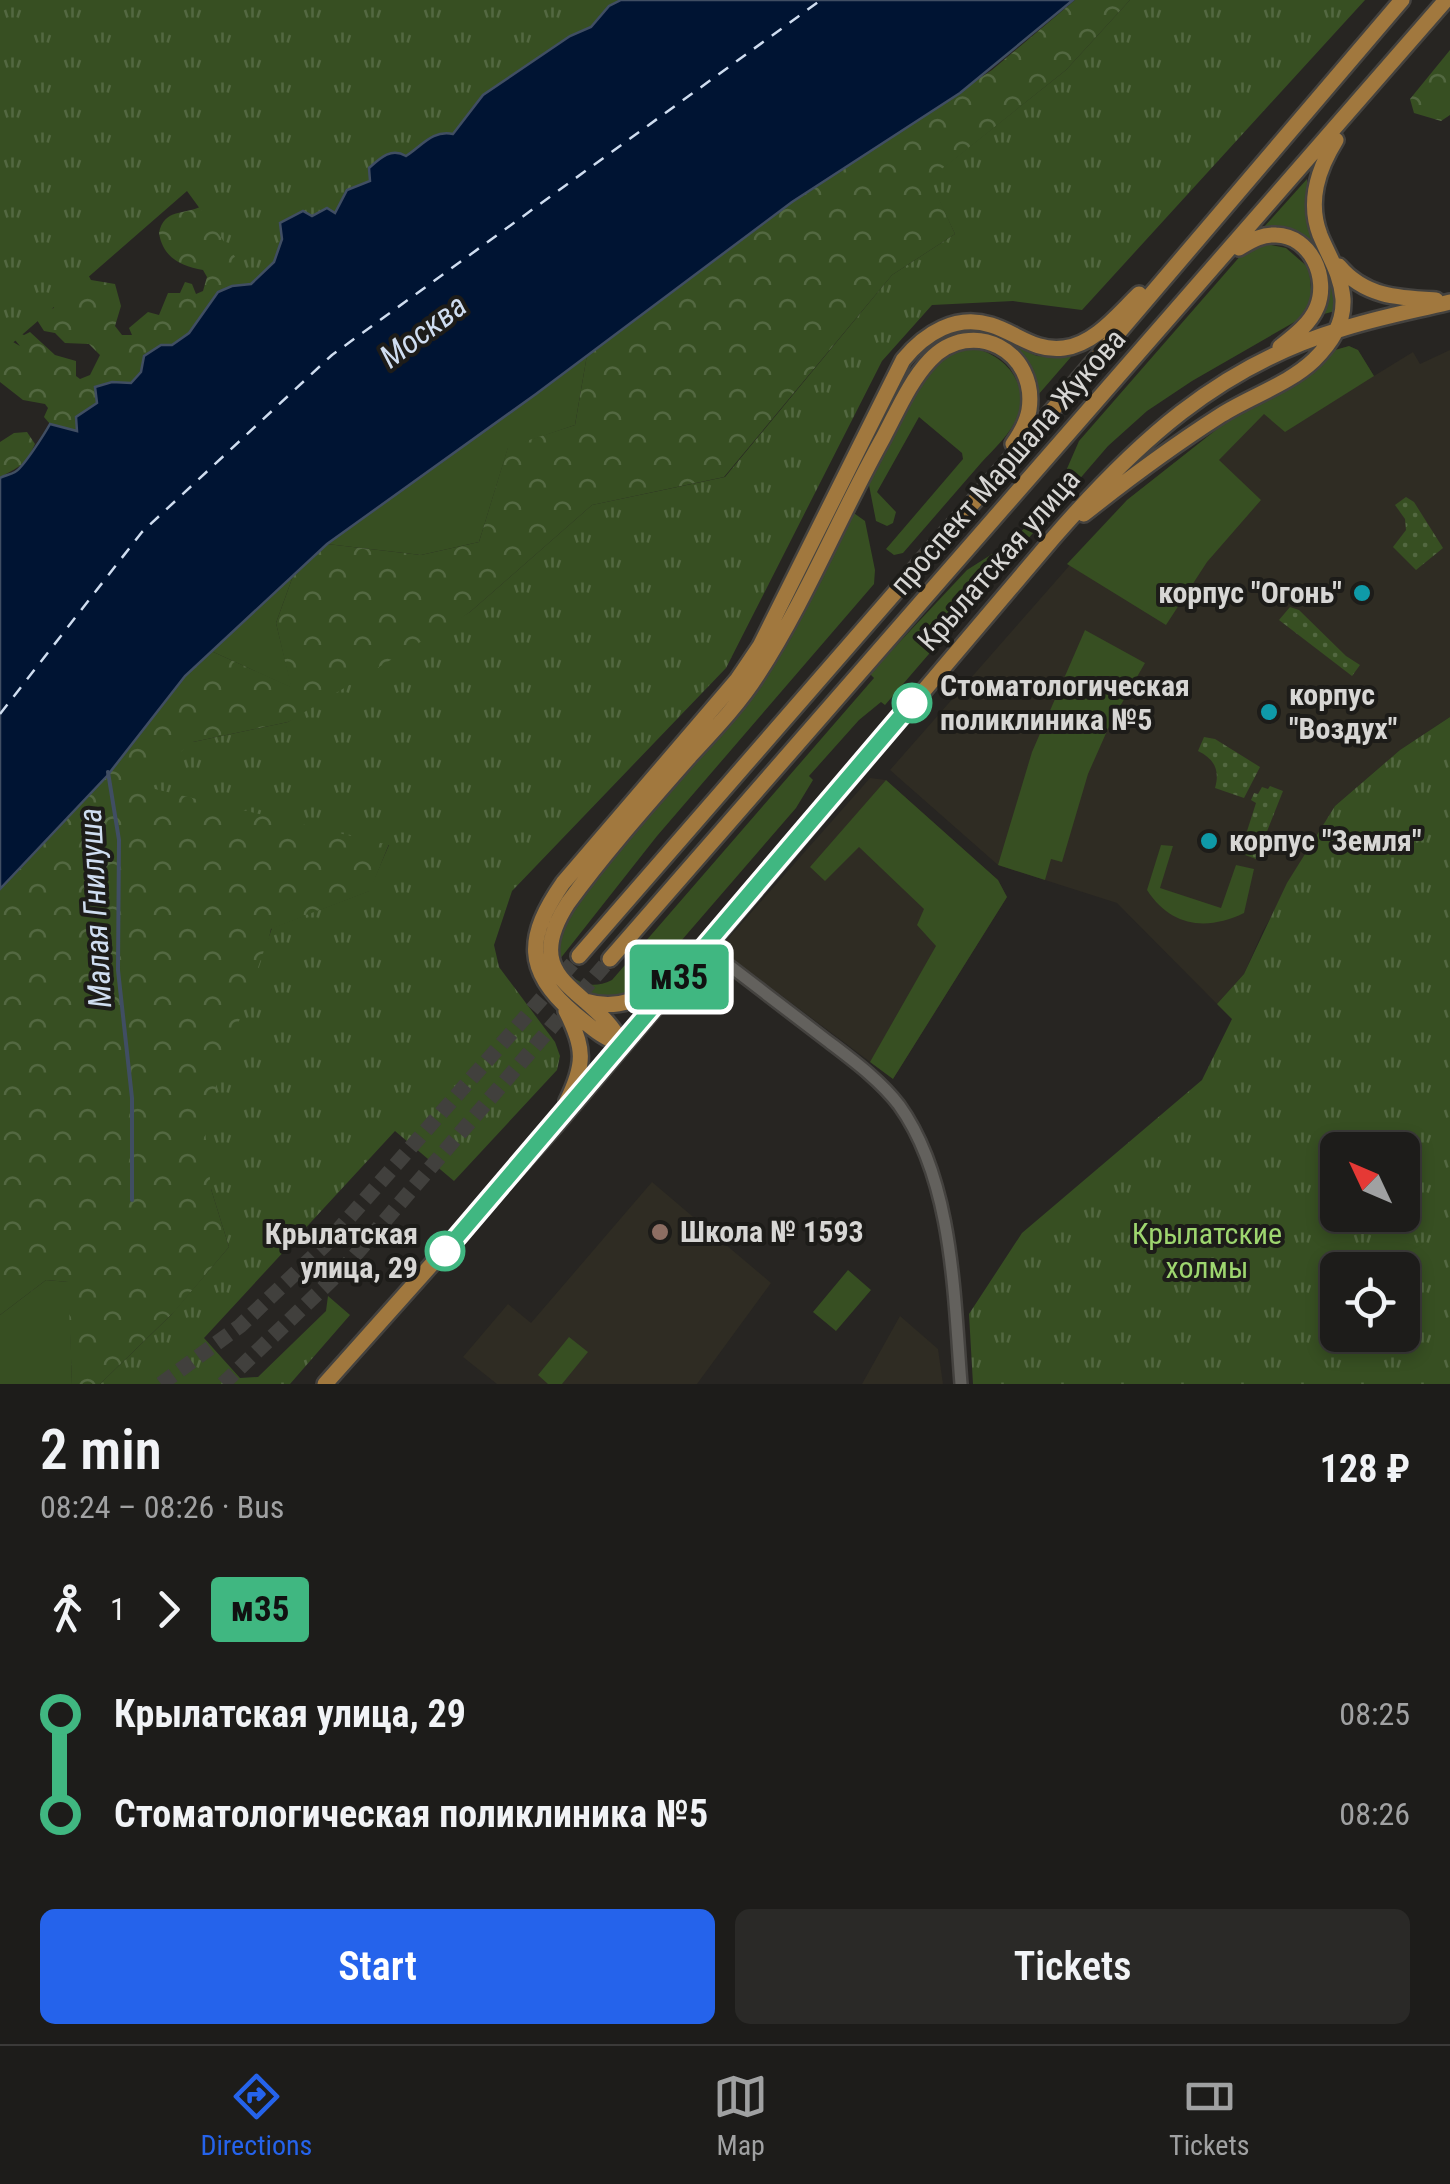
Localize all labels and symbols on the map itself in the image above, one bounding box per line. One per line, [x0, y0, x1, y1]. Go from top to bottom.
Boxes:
water label: Москва [372, 286, 474, 376]
street label: проспект Маршала Жукова [883, 322, 1133, 602]
street label: Крылатская улица [910, 462, 1087, 658]
place label: корпус "Огонь" [1158, 575, 1342, 610]
marker: корпус "Огонь" [1351, 582, 1373, 604]
place label: Стоматологическая поликлиника №5 [940, 668, 1190, 737]
place label: корпус "Воздух" [1289, 677, 1397, 746]
marker: Стоматологическая поликлиника №5 [893, 684, 931, 722]
marker: корпус "Воздух" [1258, 701, 1280, 723]
water label: Малая Гнилуша [71, 807, 119, 1009]
place label: корпус "Земля" [1229, 823, 1422, 858]
marker: корпус "Земля" [1198, 830, 1220, 852]
line badge: м35 [622, 944, 736, 1010]
north arrow [1320, 1132, 1420, 1232]
place label: Школа № 1593 [680, 1214, 864, 1249]
place label: Крылатская улица, 29 [265, 1216, 418, 1285]
park label: Крылатские холмы [1132, 1216, 1282, 1285]
marker: Школа № 1593 [649, 1221, 671, 1243]
marker: Крылатская улица, 29 [426, 1232, 464, 1270]

